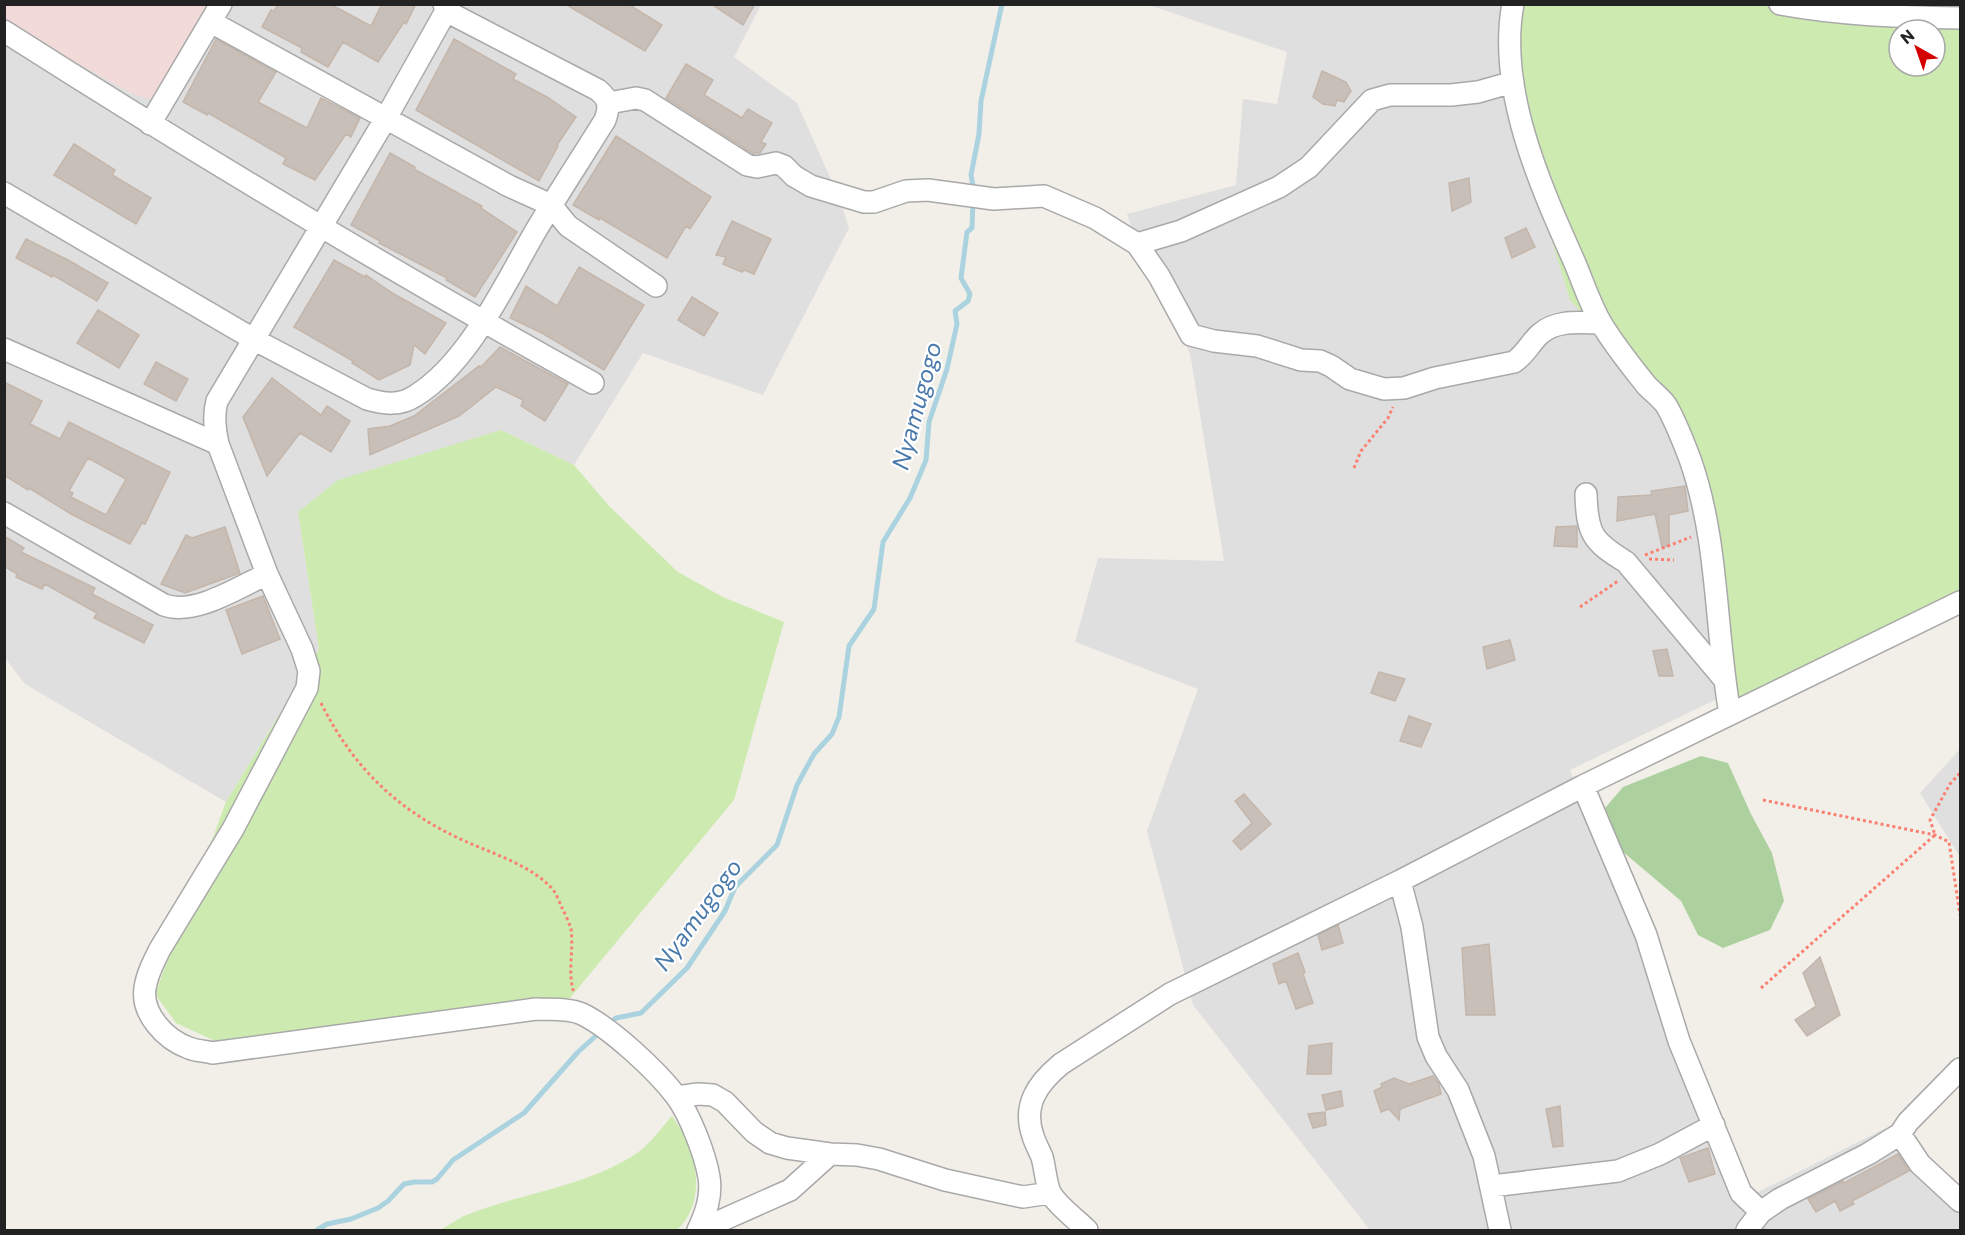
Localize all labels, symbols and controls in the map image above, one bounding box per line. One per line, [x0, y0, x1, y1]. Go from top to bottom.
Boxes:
north arrow [1887, 18, 1947, 78]
text: N [1896, 25, 1918, 47]
water label: Nyamugogo [885, 338, 947, 473]
water label: Nyamugogo [646, 852, 747, 976]

